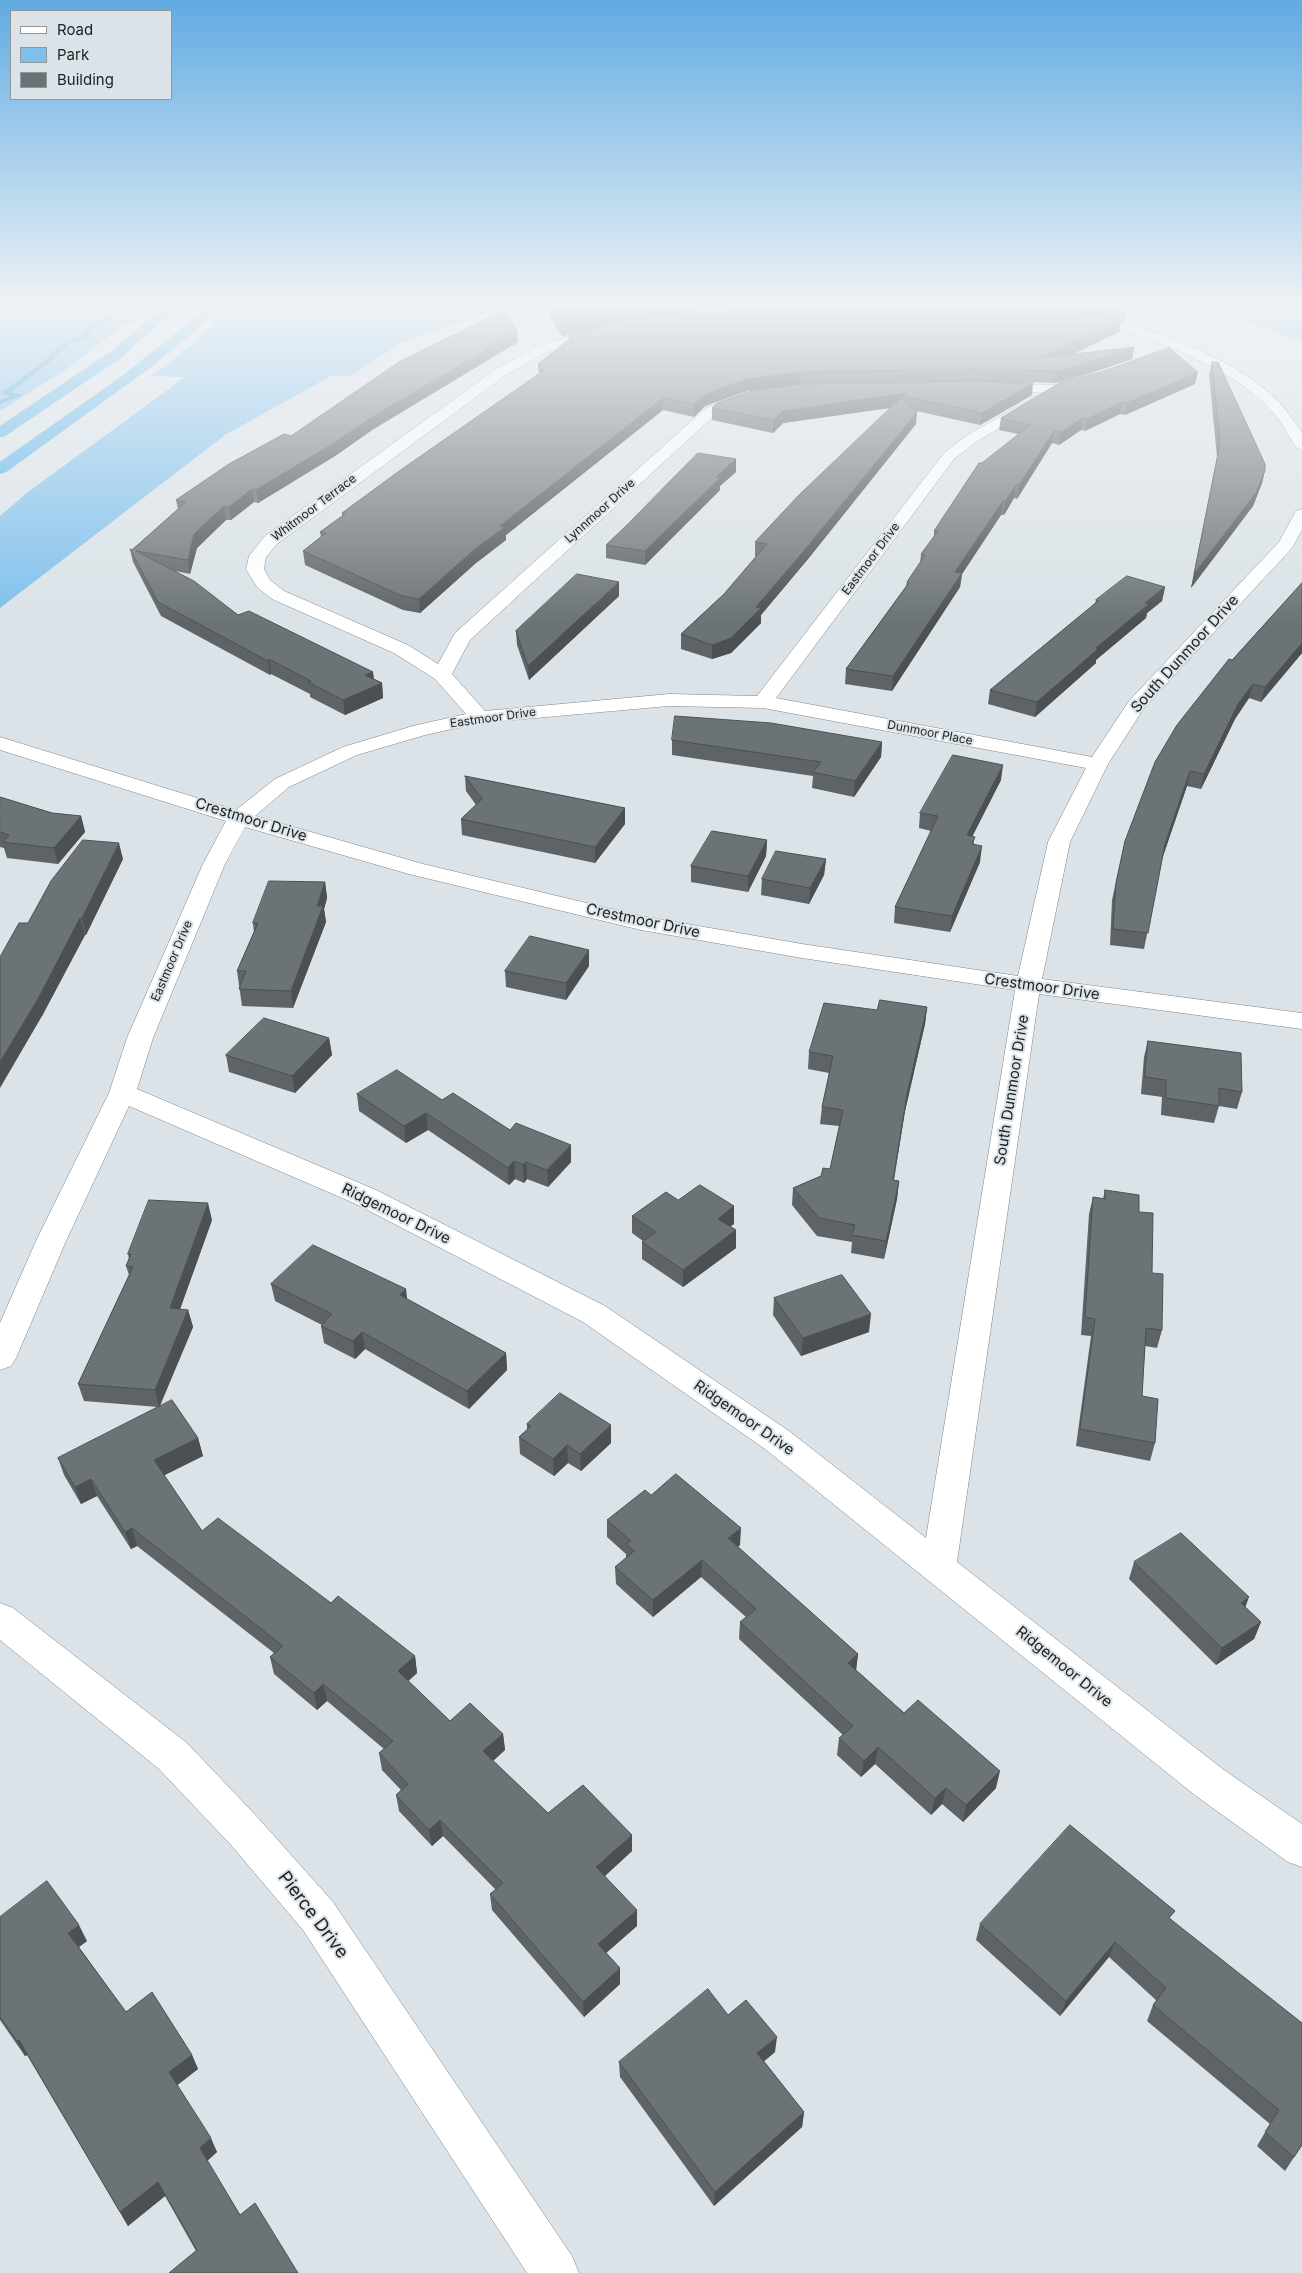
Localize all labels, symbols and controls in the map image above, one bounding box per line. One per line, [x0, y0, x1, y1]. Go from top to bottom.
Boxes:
legend [10, 10, 172, 100]
text: Road [57, 20, 93, 39]
text: Park [57, 45, 89, 64]
text: Building [57, 70, 114, 89]
street label: Whitmoor Terrace [269, 472, 359, 544]
street label: Lynnmoor Drive [562, 476, 638, 546]
street label: Eastmoor Drive [839, 520, 903, 598]
street label: South Dunmoor Drive [1127, 591, 1243, 717]
street label: Eastmoor Drive [449, 705, 537, 731]
street label: Dunmoor Place [886, 718, 974, 748]
street label: Crestmoor Drive [193, 794, 309, 846]
street label: Crestmoor Drive [584, 900, 702, 942]
street label: Eastmoor Drive [148, 918, 196, 1004]
street label: Crestmoor Drive [983, 970, 1101, 1004]
street label: South Dunmoor Drive [991, 1013, 1033, 1167]
street label: Ridgemoor Drive [339, 1180, 453, 1248]
street label: Ridgemoor Drive [690, 1377, 798, 1459]
street label: Ridgemoor Drive [1012, 1623, 1116, 1711]
street label: Pierce Drive [273, 1867, 353, 1963]

